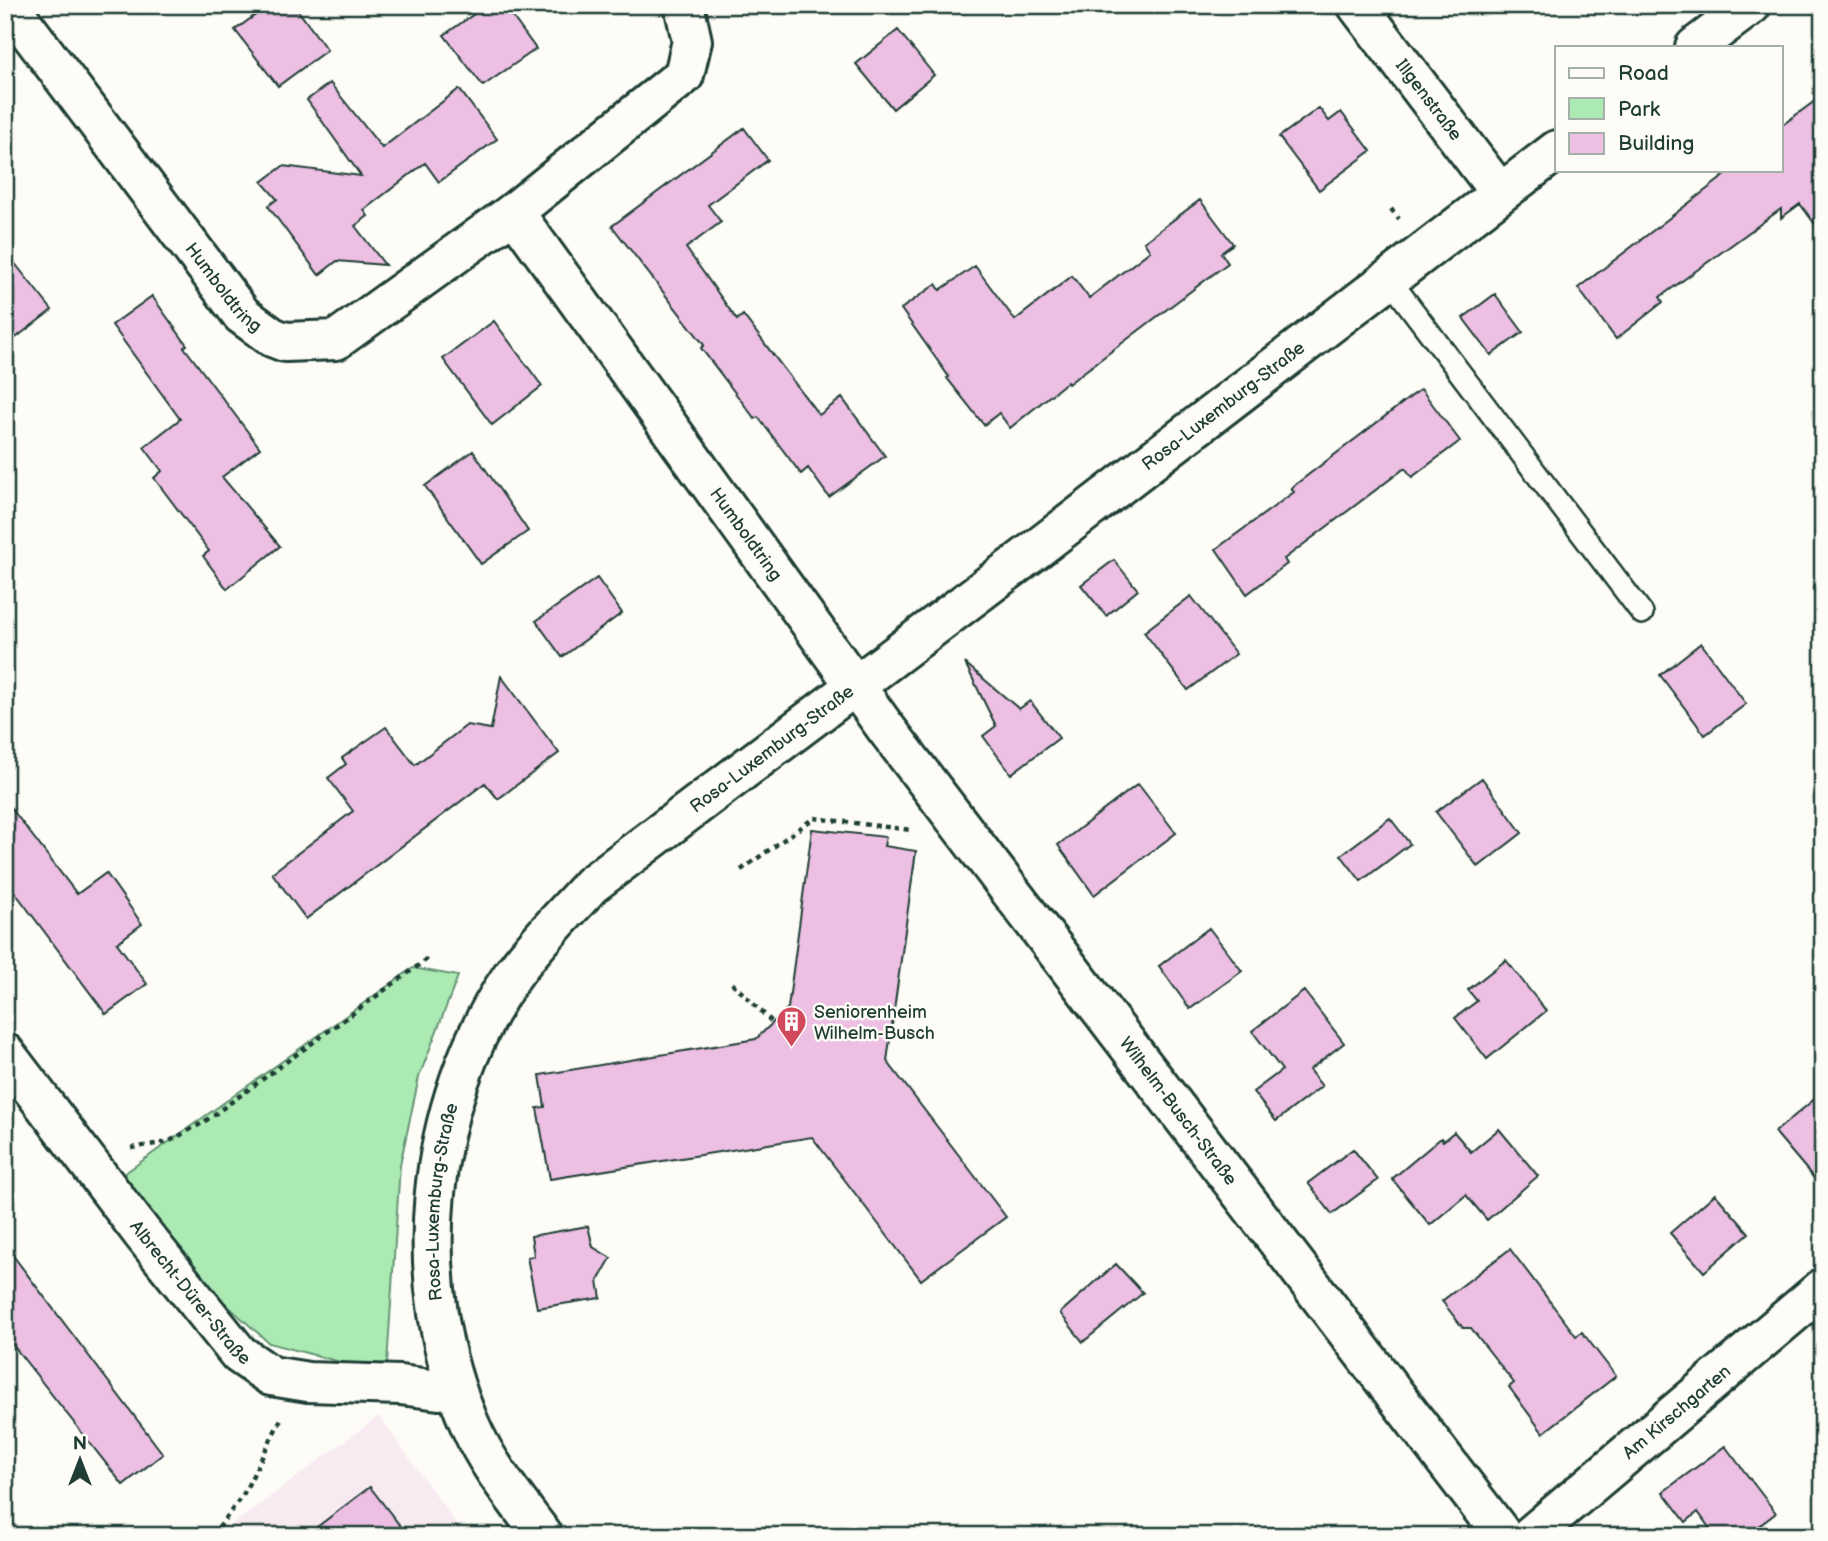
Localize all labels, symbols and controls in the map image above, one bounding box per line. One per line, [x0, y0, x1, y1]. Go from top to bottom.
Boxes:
legend [1555, 46, 1783, 172]
street label: Illgenstraße [1391, 55, 1466, 145]
text: Road [1618, 61, 1669, 86]
text: Park [1618, 97, 1661, 122]
text: Building [1618, 131, 1694, 156]
street label: Humboldtring [181, 239, 266, 337]
street label: Rosa-Luxemburg-Straße [1138, 337, 1309, 475]
street label: Humboldtring [705, 484, 786, 585]
street label: Rosa-Luxemburg-Straße [686, 681, 858, 818]
place label: Seniorenheim Wilhelm-Busch [814, 1002, 935, 1044]
building icon: Seniorenheim Wilhelm-Busch [774, 1005, 808, 1049]
street label: Wilhelm-Busch-Straße [1115, 1033, 1241, 1190]
street label: Rosa-Luxemburg-Straße [423, 1100, 463, 1302]
street label: Albrecht-Dürer-Straße [125, 1217, 254, 1370]
street label: Am Kirschgarten [1619, 1361, 1735, 1464]
north arrow [46, 1426, 116, 1496]
text: N [73, 1433, 87, 1456]

